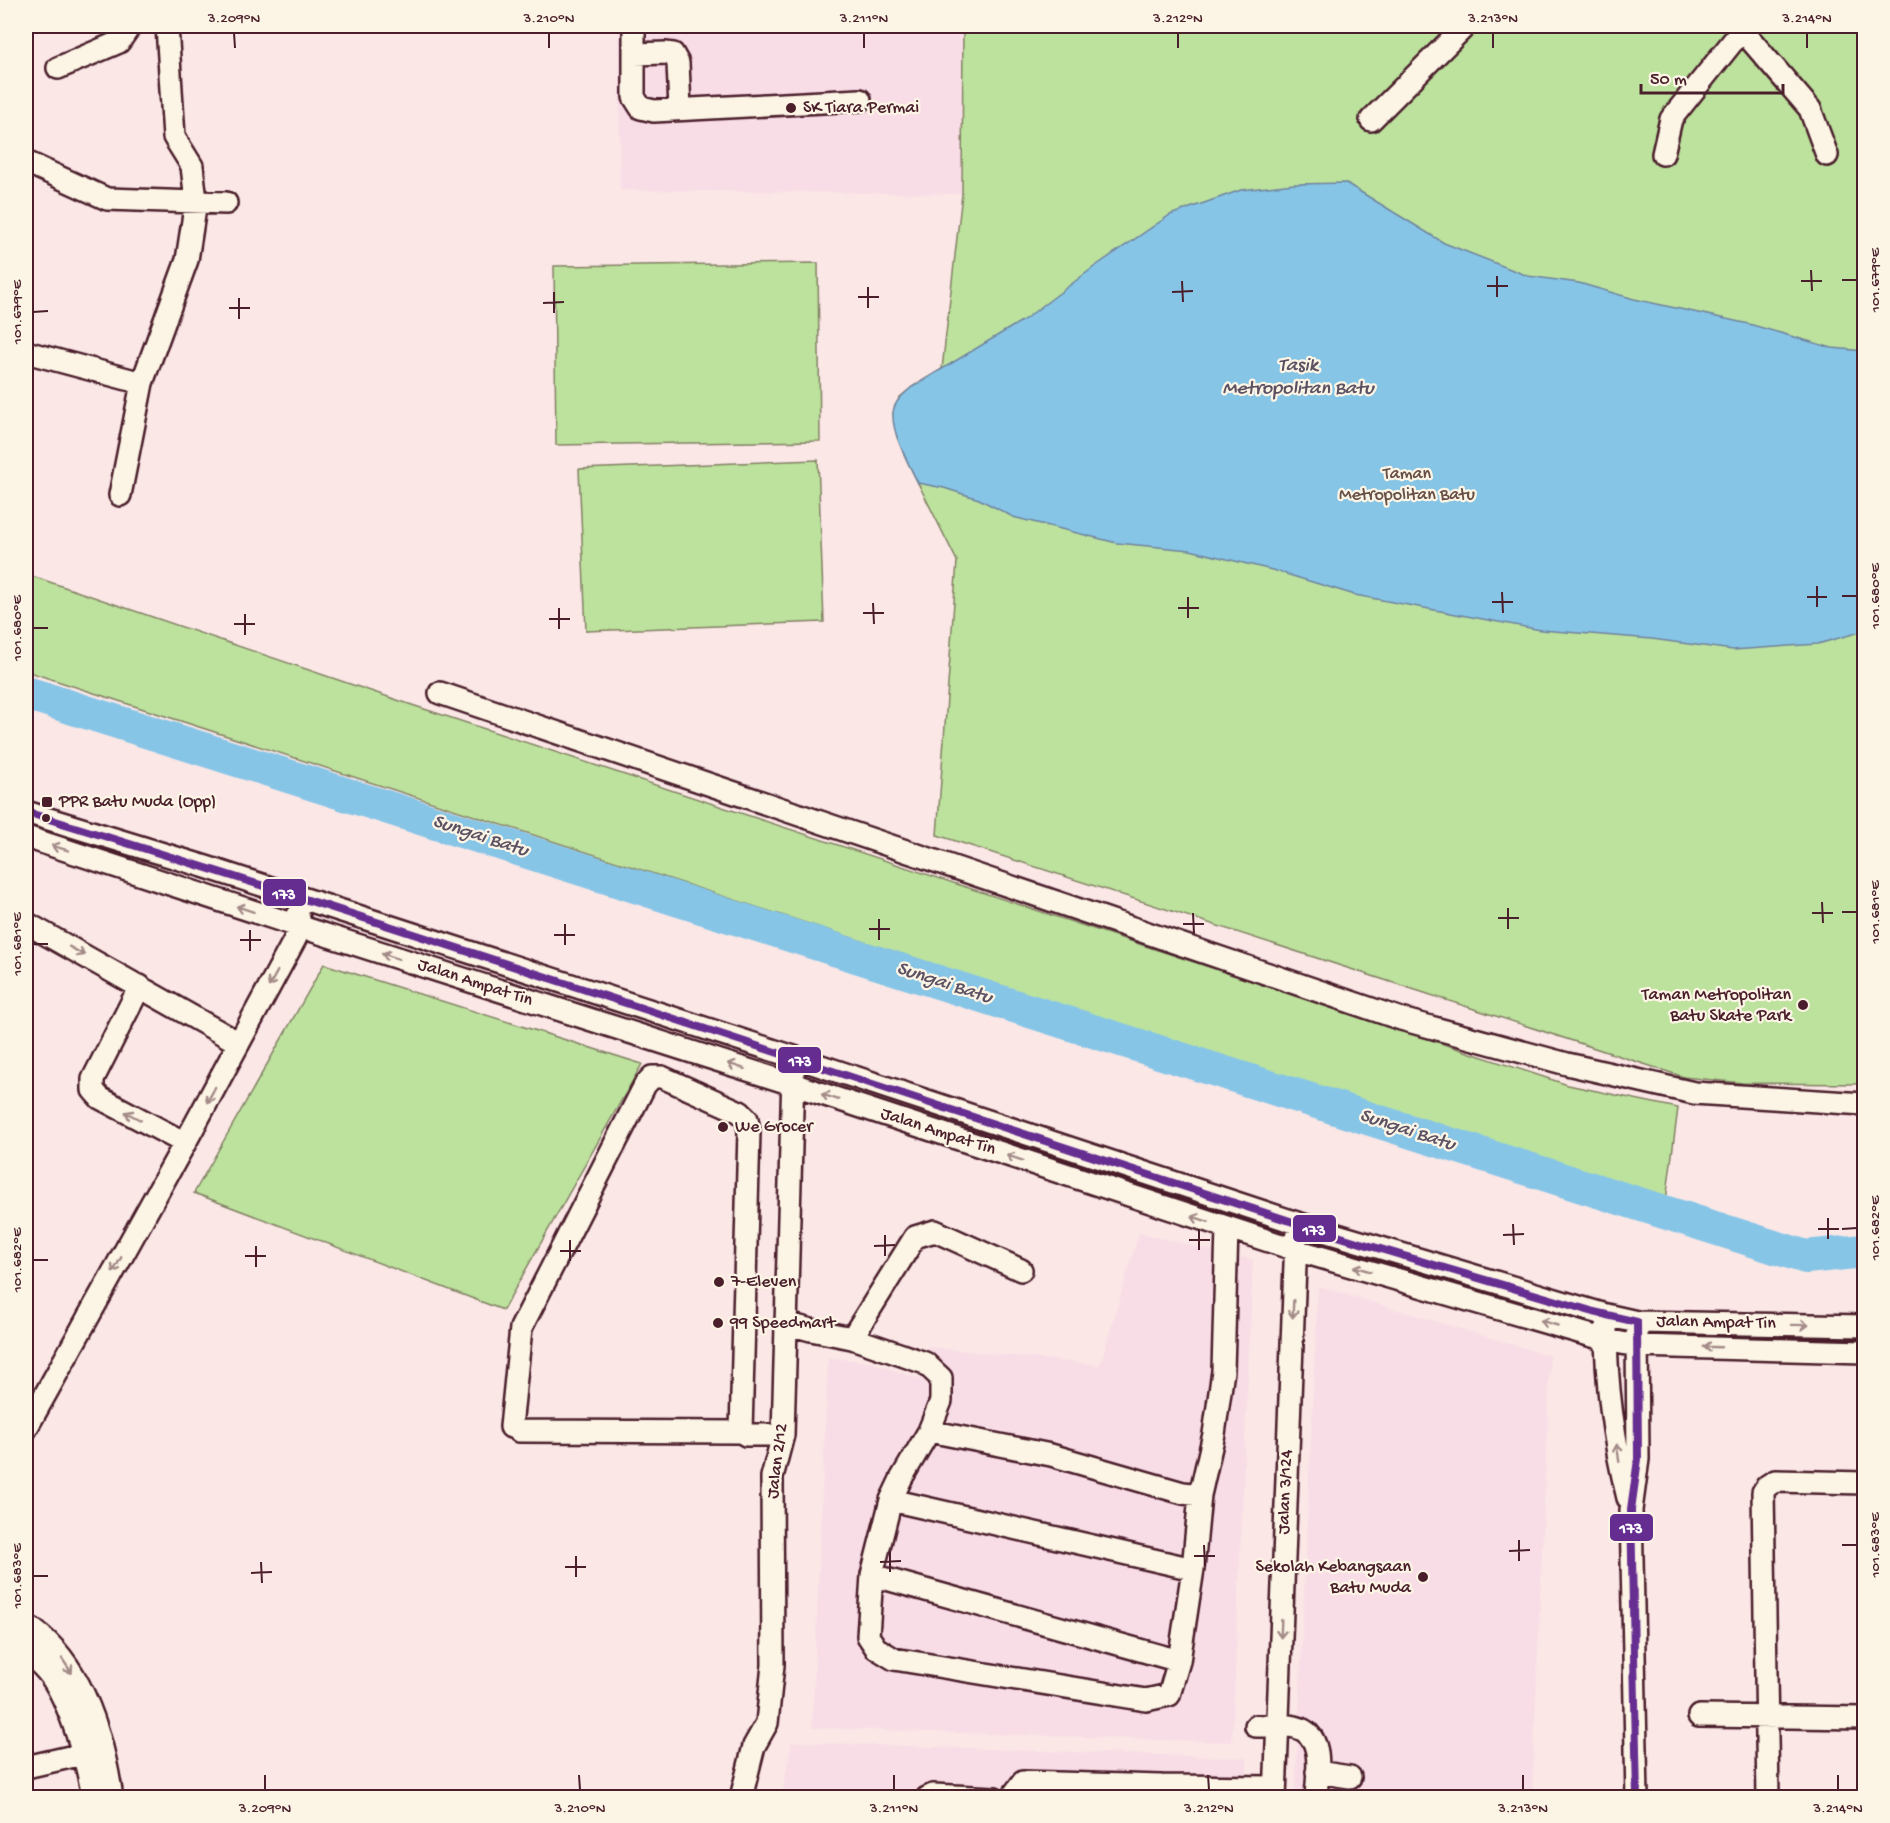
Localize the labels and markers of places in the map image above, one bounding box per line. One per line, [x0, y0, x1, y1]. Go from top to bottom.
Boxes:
place label: SK Tiara Permai [803, 98, 919, 119]
marker: SK Tiara Permai [784, 101, 798, 115]
place label: PPR Batu Muda (Opp) [58, 792, 216, 813]
marker: PPR Batu Muda (Opp) [40, 795, 54, 809]
unlabelled marker [40, 812, 52, 824]
place label: Taman Metropolitan Batu Skate Park [1641, 985, 1793, 1027]
marker: Taman Metropolitan Batu Skate Park [1796, 998, 1810, 1012]
place label: We Grocer [735, 1117, 814, 1138]
marker: We Grocer [716, 1120, 730, 1134]
place label: 7-Eleven [730, 1272, 797, 1293]
marker: 7-Eleven [712, 1275, 726, 1289]
place label: 99 Speedmart [729, 1313, 837, 1334]
marker: 99 Speedmart [711, 1316, 725, 1330]
place label: Sekolah Kebangsaan Batu Muda [1255, 1557, 1412, 1599]
marker: Sekolah Kebangsaan Batu Muda [1416, 1570, 1430, 1584]

